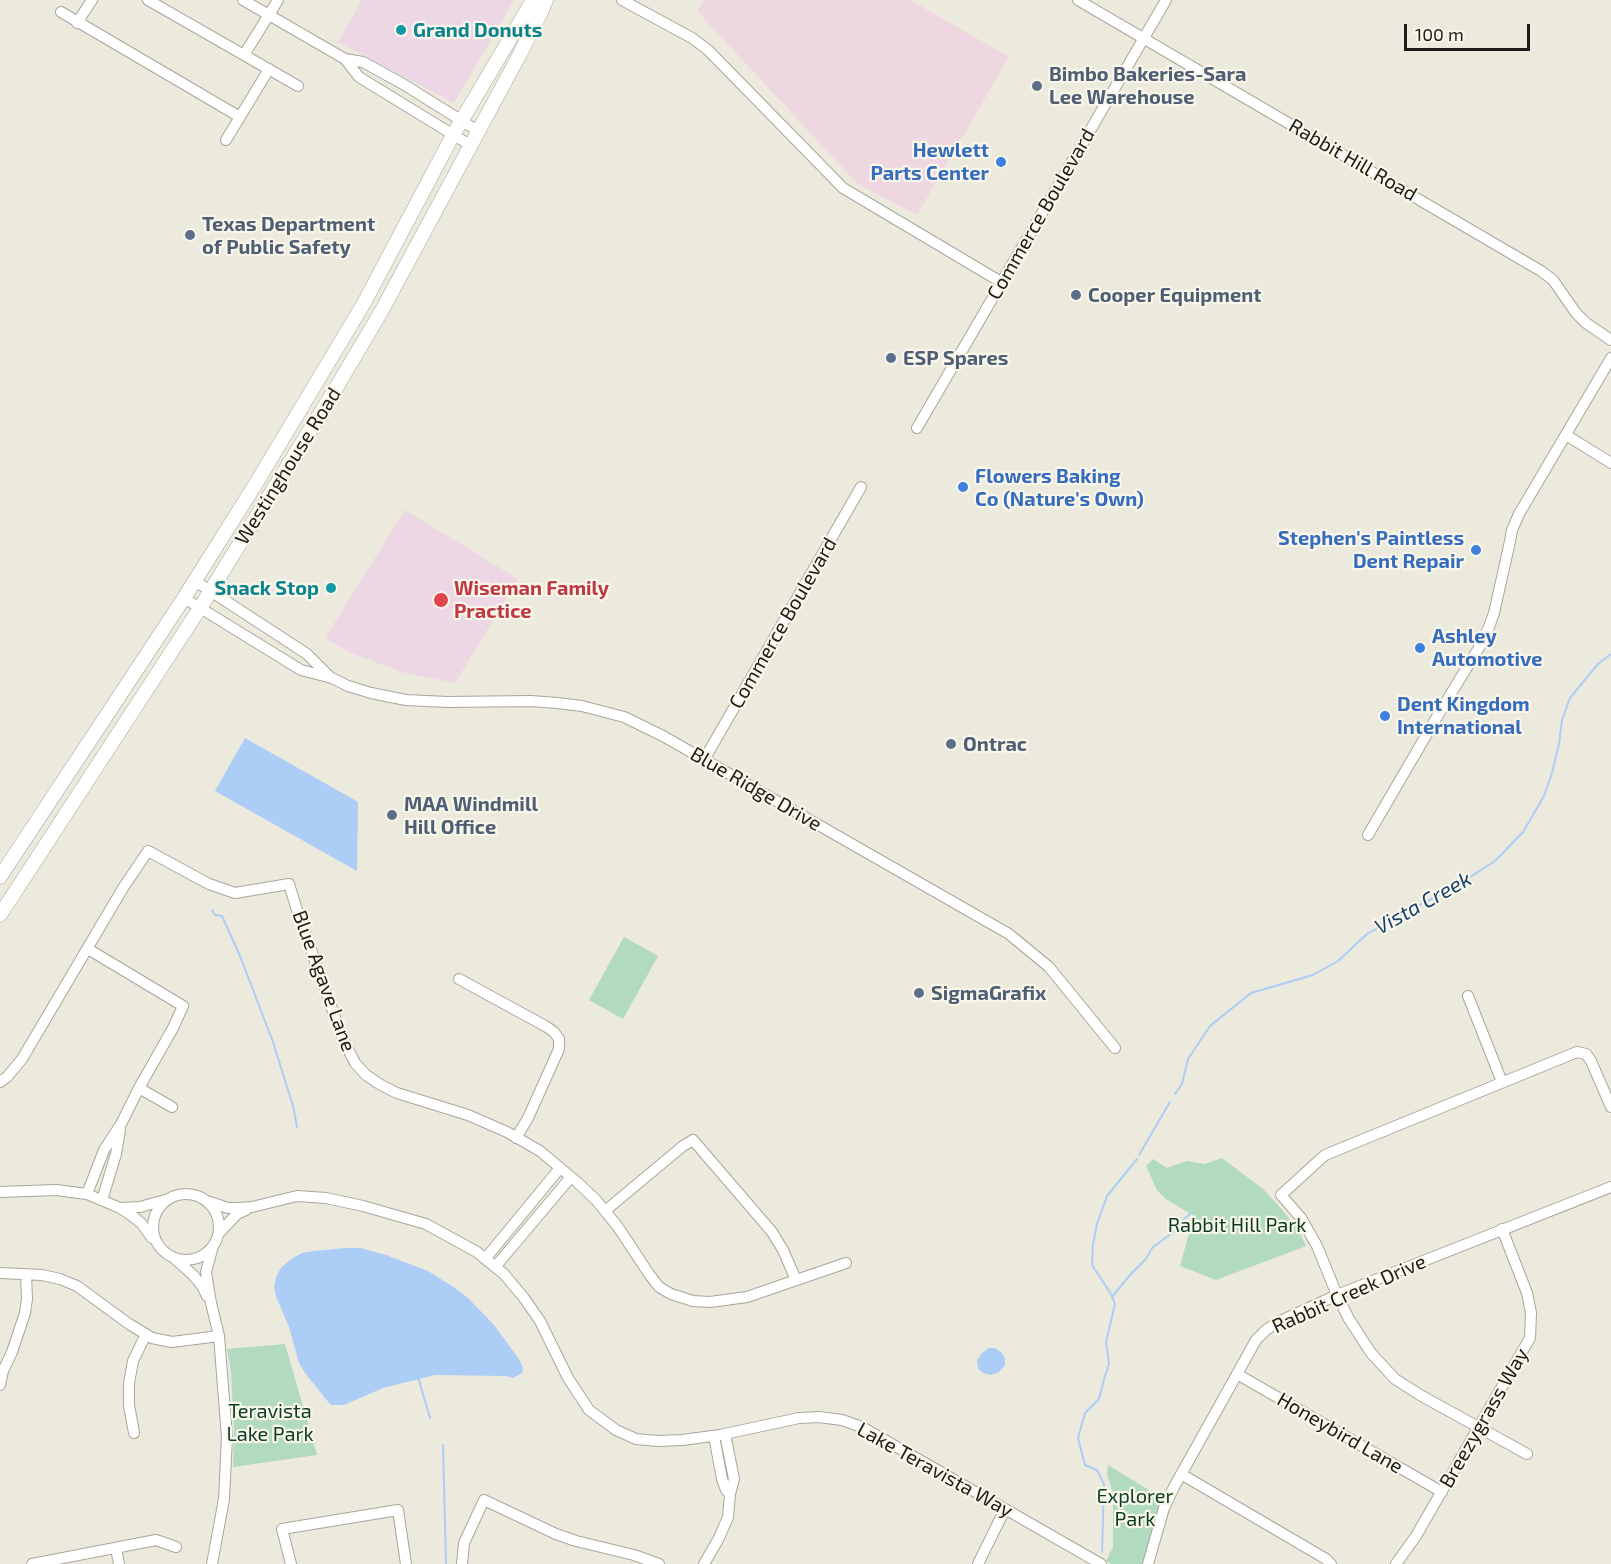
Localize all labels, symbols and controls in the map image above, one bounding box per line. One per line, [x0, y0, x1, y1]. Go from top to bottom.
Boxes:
scale bar [1407, 12, 1533, 50]
place label: Grand Donuts [413, 18, 542, 42]
marker: Grand Donuts [394, 23, 408, 37]
text: 100 m [1415, 23, 1464, 45]
place label: Bimbo Bakeries-Sara Lee Warehouse [1049, 62, 1246, 109]
marker: Bimbo Bakeries-Sara Lee Warehouse [1030, 79, 1044, 93]
street label: Rabbit Hill Road [1285, 114, 1421, 206]
street label: Commerce Boulevard [982, 124, 1100, 304]
place label: Hewlett Parts Center [871, 138, 989, 185]
marker: Hewlett Parts Center [994, 155, 1008, 169]
place label: Texas Department of Public Safety [202, 212, 375, 259]
marker: Texas Department of Public Safety [183, 228, 197, 242]
place label: Cooper Equipment [1088, 283, 1261, 307]
marker: Cooper Equipment [1069, 288, 1083, 302]
place label: ESP Spares [903, 346, 1008, 370]
marker: ESP Spares [884, 351, 898, 365]
street label: Westinghouse Road [230, 383, 346, 549]
place label: Flowers Baking Co (Nature's Own) [975, 464, 1144, 511]
marker: Flowers Baking Co (Nature's Own) [956, 480, 970, 494]
place label: Stephen's Paintless Dent Repair [1278, 526, 1464, 573]
street label: Commerce Boulevard [724, 533, 842, 713]
marker: Stephen's Paintless Dent Repair [1469, 543, 1483, 557]
place label: Snack Stop [215, 576, 319, 600]
place label: Wiseman Family Practice [454, 576, 609, 623]
marker: Snack Stop [324, 581, 338, 595]
marker: Wiseman Family Practice [432, 591, 450, 609]
place label: Ashley Automotive [1432, 624, 1542, 671]
marker: Ashley Automotive [1413, 641, 1427, 655]
place label: Dent Kingdom International [1397, 692, 1530, 739]
marker: Dent Kingdom International [1378, 709, 1392, 723]
place label: Ontrac [963, 732, 1027, 756]
marker: Ontrac [944, 737, 958, 751]
street label: Blue Ridge Drive [686, 742, 826, 836]
place label: MAA Windmill Hill Office [404, 792, 538, 839]
marker: MAA Windmill Hill Office [385, 808, 399, 822]
water label: Vista Creek [1370, 866, 1476, 940]
street label: Blue Agave Lane [287, 907, 361, 1055]
place label: SigmaGrafix [931, 981, 1046, 1005]
marker: SigmaGrafix [912, 986, 926, 1000]
park label: Rabbit Hill Park [1168, 1213, 1306, 1237]
street label: Rabbit Creek Drive [1268, 1249, 1430, 1339]
street label: Breezygrass Way [1434, 1344, 1534, 1492]
street label: Honeybird Lane [1273, 1387, 1407, 1479]
park label: Teravista Lake Park [226, 1399, 314, 1446]
street label: Lake Teravista Way [853, 1417, 1017, 1523]
park label: Explorer Park [1096, 1484, 1174, 1531]

